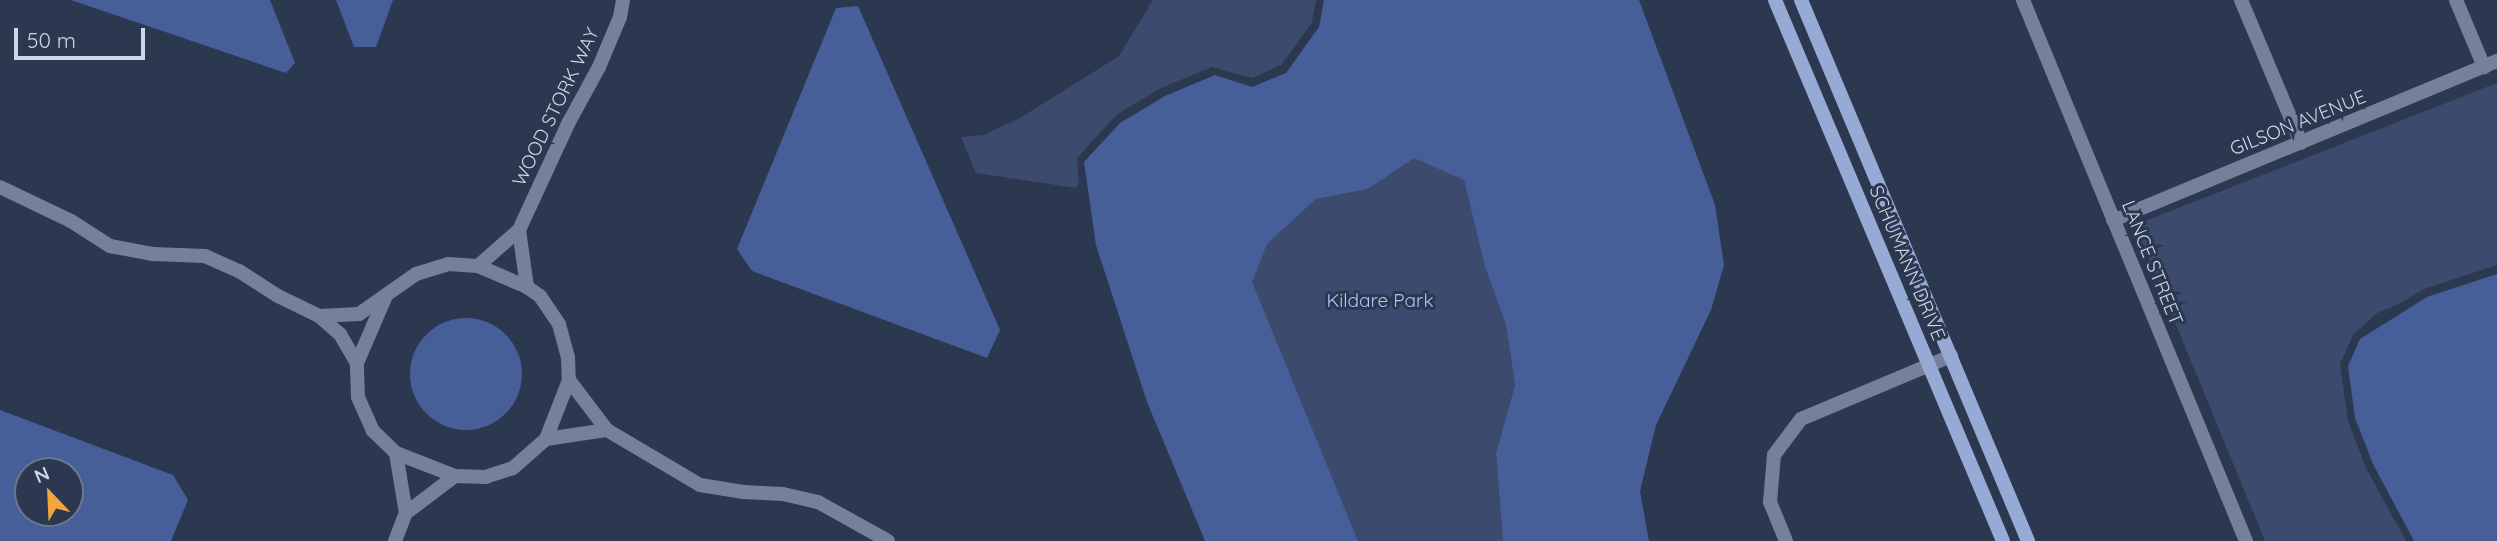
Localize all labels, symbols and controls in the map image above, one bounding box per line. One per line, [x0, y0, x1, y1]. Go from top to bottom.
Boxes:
scale bar [18, 14, 149, 58]
street label: WOOD STORK WAY [508, 24, 604, 190]
text: 50 m [27, 27, 76, 53]
street label: GILSON AVENUE [2227, 85, 2369, 161]
street label: SCHUMANN DRIVE [1864, 182, 1950, 344]
street label: LANCE STREET [2117, 197, 2187, 329]
park label: Kildare Park [1326, 290, 1434, 312]
north arrow [14, 457, 84, 527]
text: N [30, 461, 53, 488]

